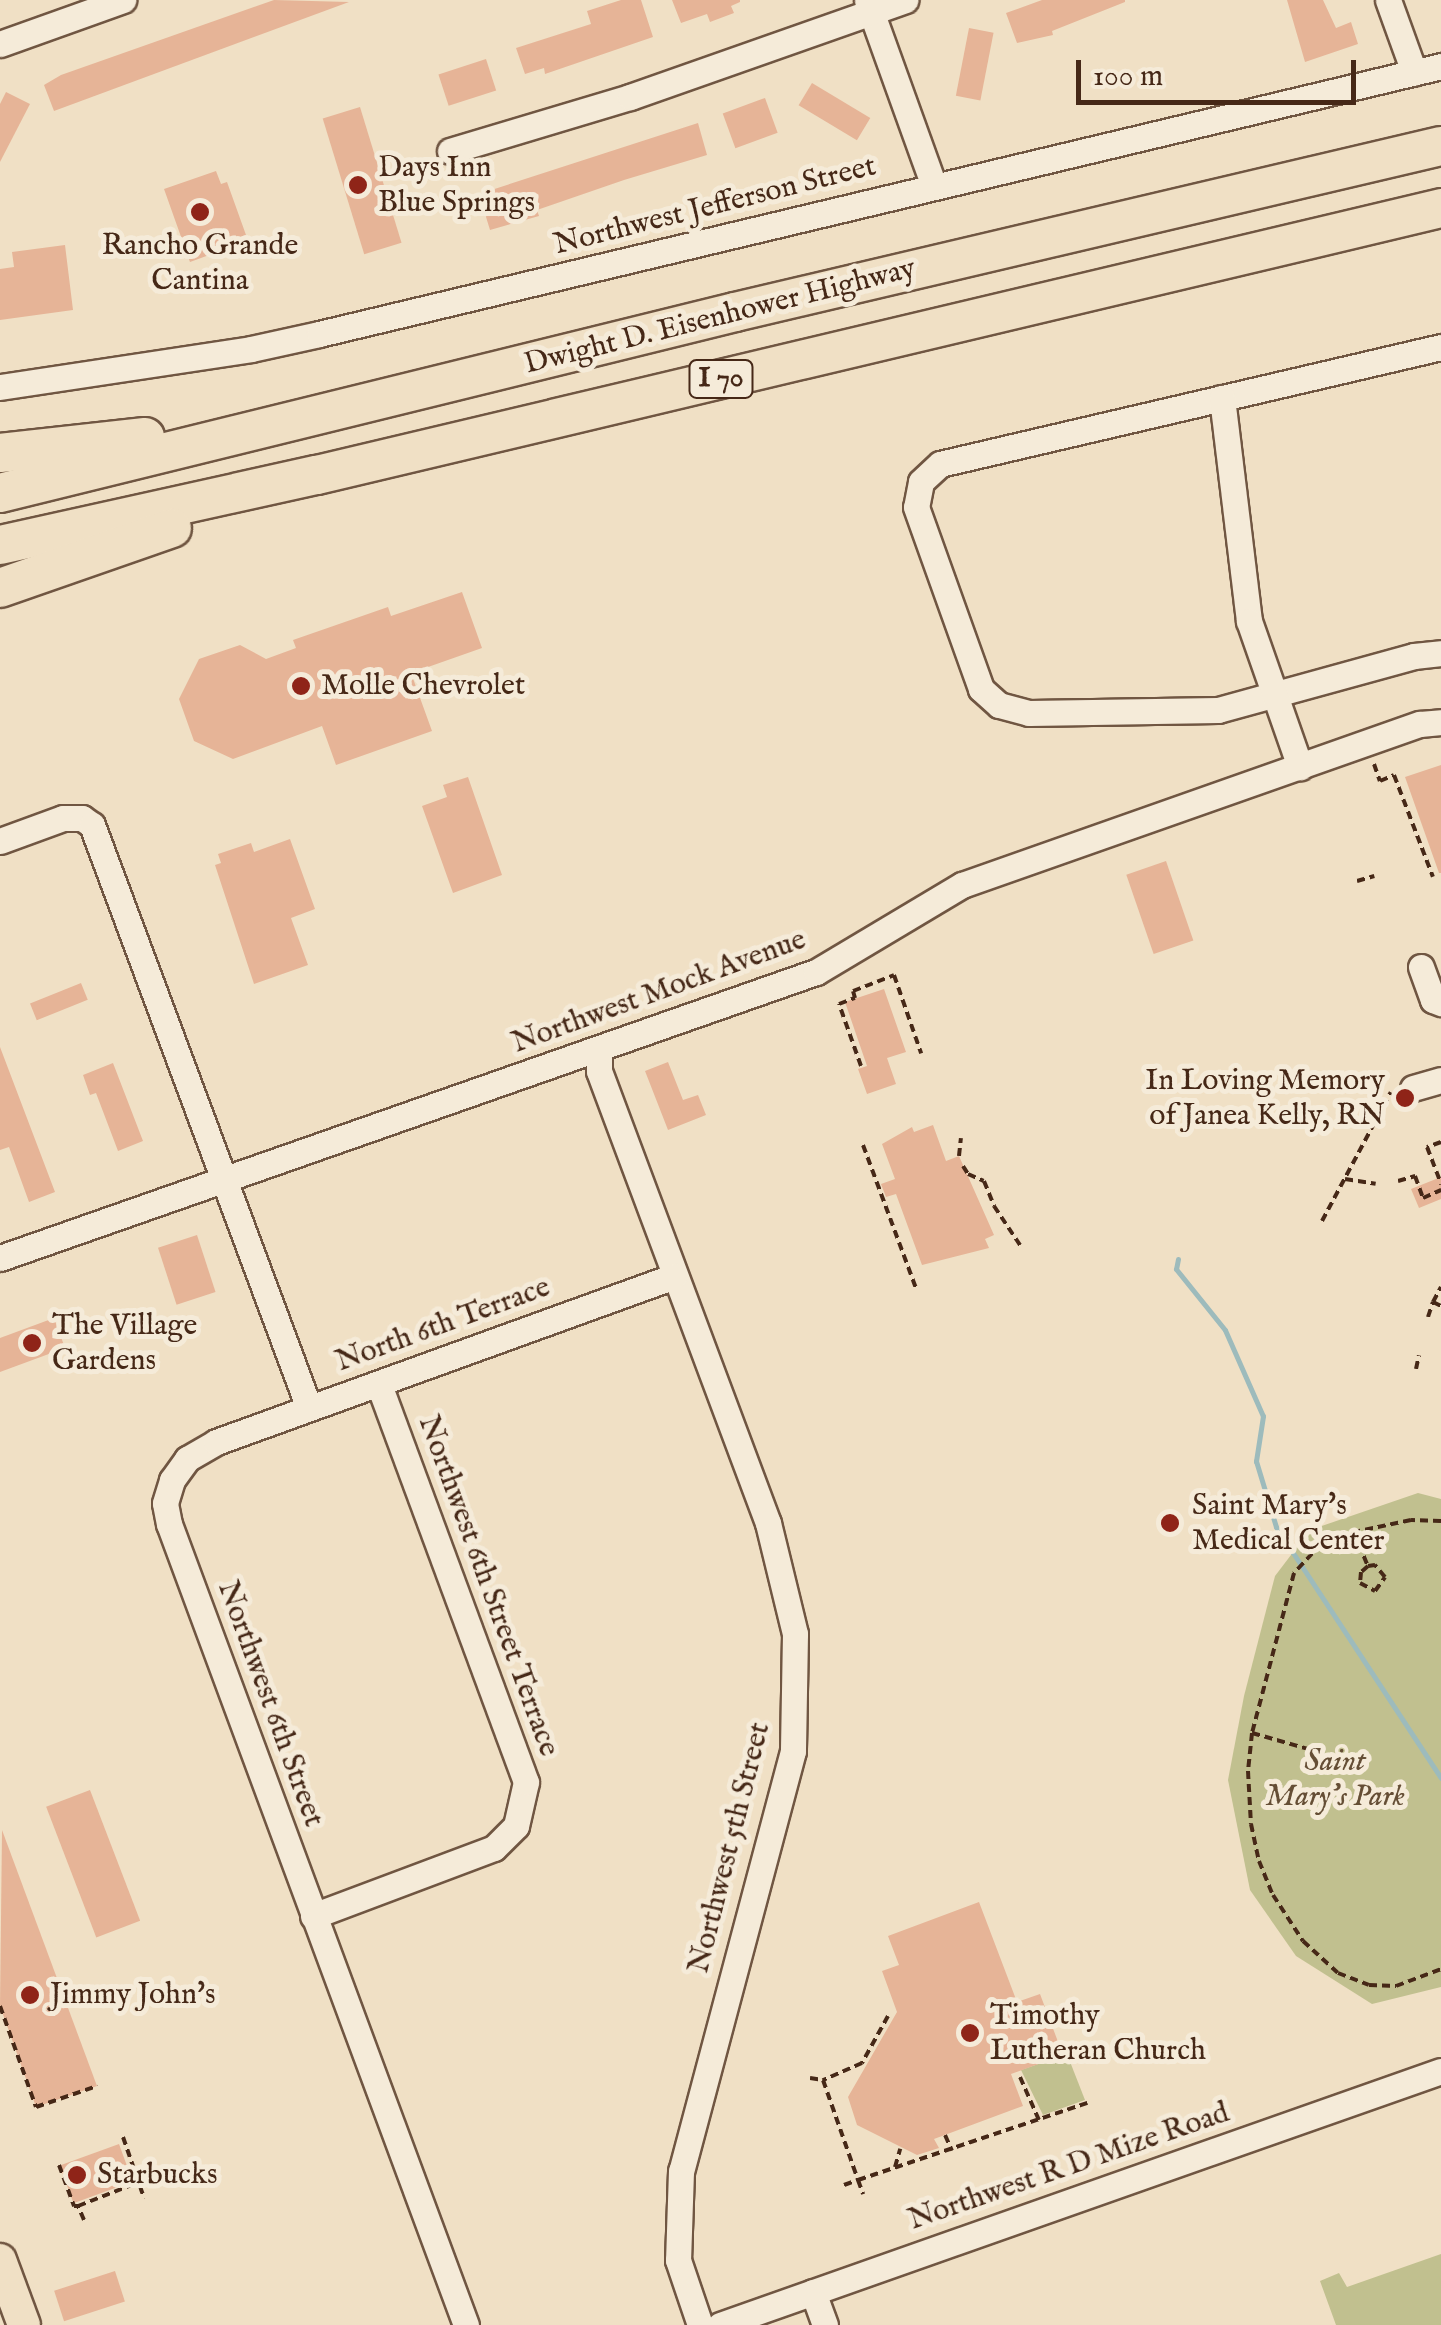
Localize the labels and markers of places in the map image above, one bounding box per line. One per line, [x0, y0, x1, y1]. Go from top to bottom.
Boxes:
place label: Days Inn Blue Springs [378, 150, 535, 220]
marker: Days Inn Blue Springs [347, 174, 369, 196]
marker: Rancho Grande Cantina [189, 201, 211, 223]
place label: Rancho Grande Cantina [102, 228, 298, 298]
place label: Molle Chevrolet [321, 668, 525, 704]
marker: Molle Chevrolet [290, 675, 312, 697]
place label: In Loving Memory of Janea Kelly, RN [1145, 1063, 1385, 1134]
marker: In Loving Memory of Janea Kelly, RN [1394, 1087, 1416, 1109]
place label: The Village Gardens [52, 1308, 197, 1378]
marker: The Village Gardens [21, 1332, 43, 1354]
place label: Saint Mary's Medical Center [1192, 1488, 1384, 1558]
marker: Saint Mary's Medical Center [1157, 1510, 1183, 1536]
place label: Jimmy John's [50, 1977, 215, 2013]
marker: Jimmy John's [19, 1984, 41, 2006]
place label: Timothy Lutheran Church [990, 1998, 1206, 2068]
marker: Timothy Lutheran Church [959, 2022, 981, 2044]
place label: Starbucks [97, 2157, 218, 2193]
marker: Starbucks [66, 2164, 88, 2186]

